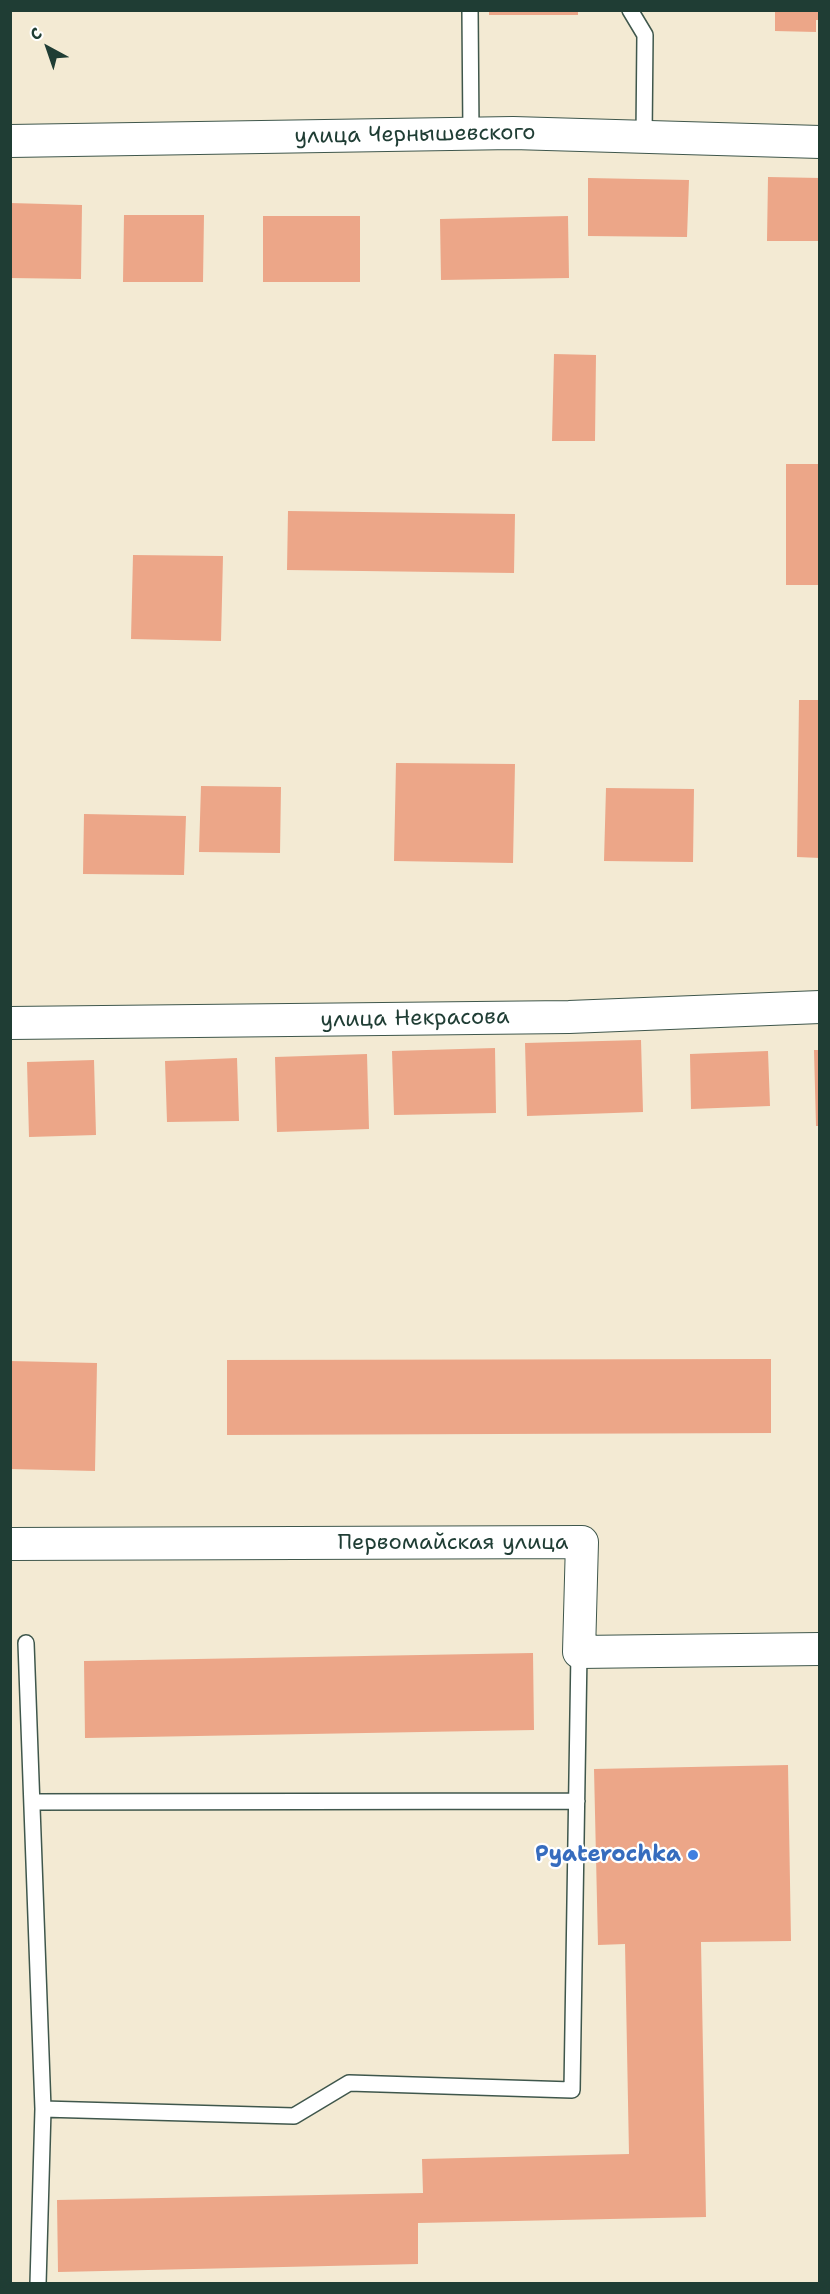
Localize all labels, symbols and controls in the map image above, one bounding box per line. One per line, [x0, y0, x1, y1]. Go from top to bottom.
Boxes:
north arrow [18, 18, 78, 78]
text: С [26, 23, 47, 45]
street label: улица Чернышевского [294, 120, 536, 150]
street label: улица Некрасова [320, 1004, 510, 1034]
street label: Первомайская улица [338, 1530, 568, 1556]
place label: Pyaterochka [535, 1842, 681, 1868]
marker: Pyaterochka [686, 1848, 700, 1862]

